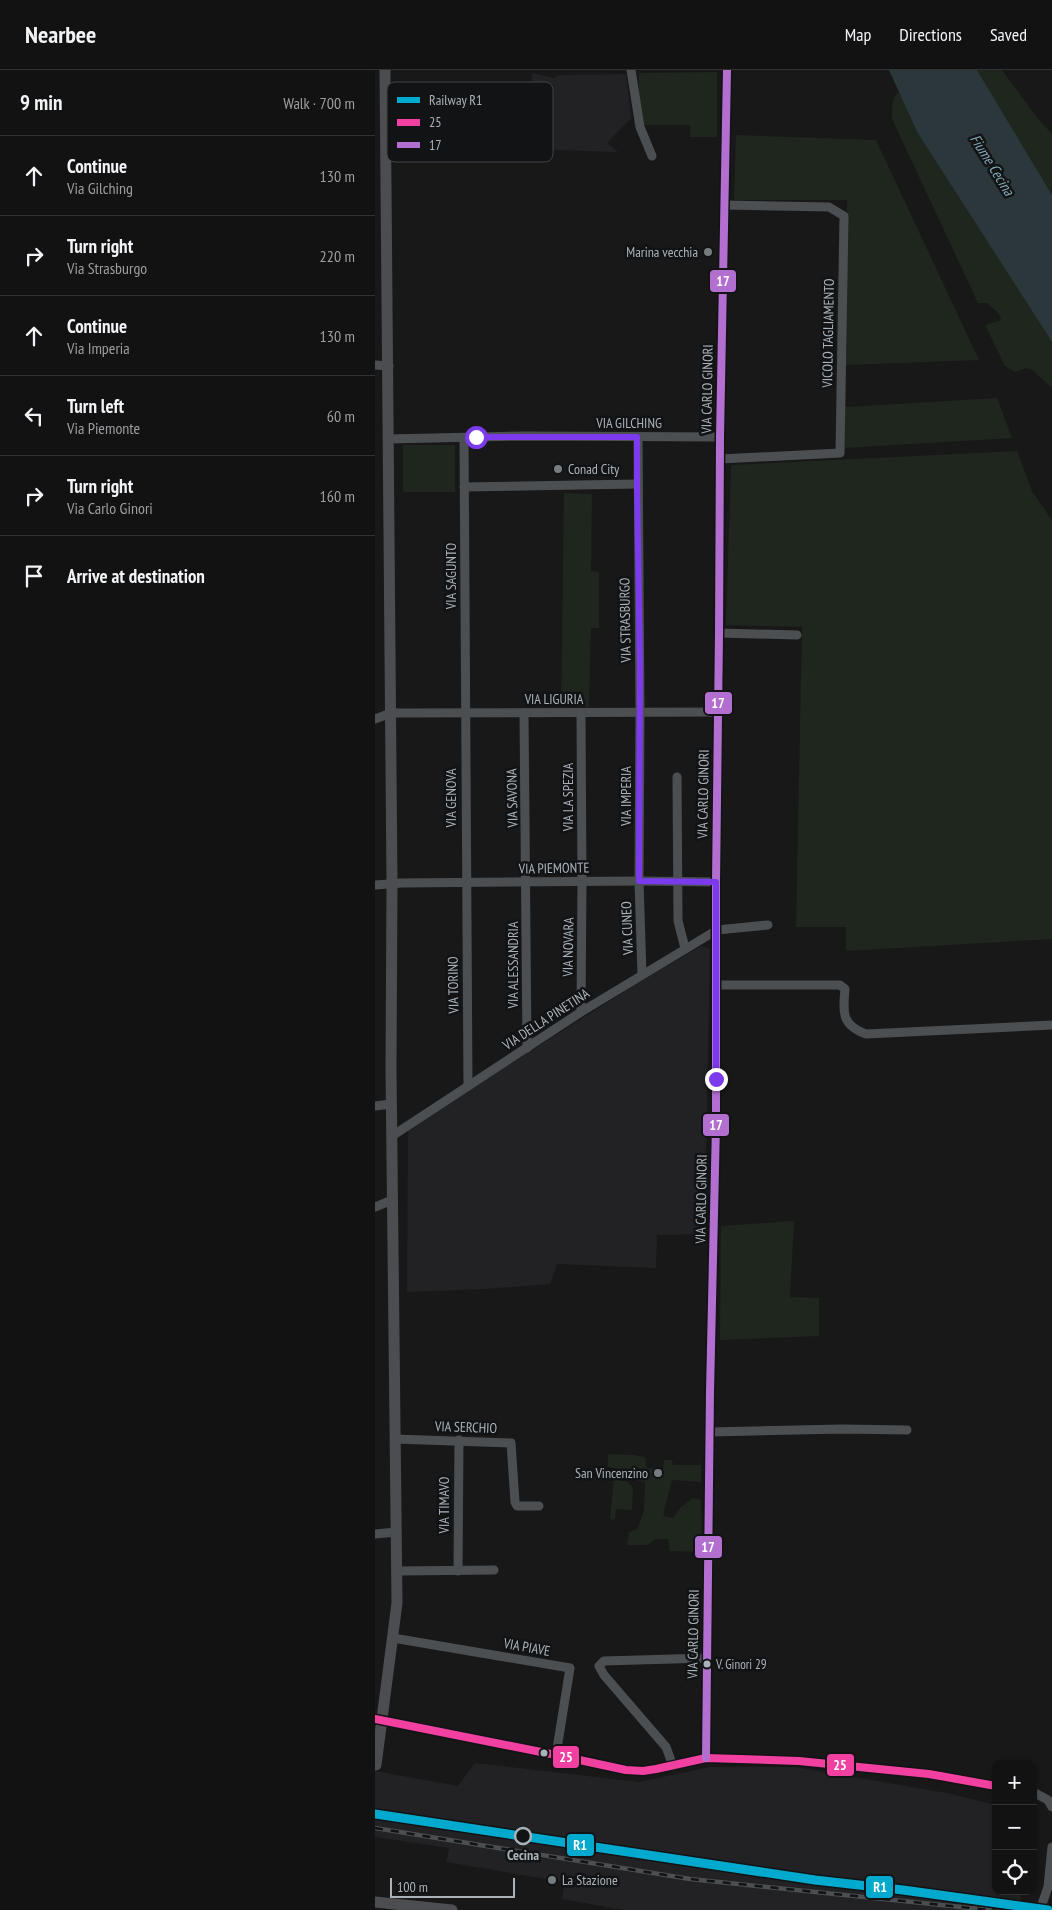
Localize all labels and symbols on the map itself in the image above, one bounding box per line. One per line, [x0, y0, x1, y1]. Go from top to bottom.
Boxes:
legend [387, 82, 553, 162]
text: Railway R1 [429, 91, 482, 109]
text: 25 [429, 113, 442, 131]
water label: Fiume Cecina [966, 131, 1019, 200]
text: 17 [429, 136, 442, 154]
place label: Marina vecchia [626, 243, 698, 261]
marker: Marina vecchia [702, 246, 714, 258]
line badge: 17 [709, 269, 737, 293]
text: 17 [716, 272, 730, 290]
street label: VICOLO TAGLIAMENTO [818, 278, 838, 389]
street label: VIA CARLO GINORI [697, 344, 717, 435]
street label: VIA GILCHING [595, 414, 662, 432]
route start [465, 426, 488, 449]
place label: Conad City [568, 460, 620, 478]
marker: Conad City [552, 463, 564, 475]
street label: VIA SAGUNTO [442, 543, 460, 610]
street label: VIA STRASBURGO [615, 577, 635, 664]
street label: VIA LIGURIA [524, 690, 584, 708]
line badge: 17 [704, 691, 733, 715]
text: 17 [711, 694, 725, 712]
street label: VIA CARLO GINORI [693, 749, 713, 840]
street label: VIA LA SPEZIA [559, 763, 577, 832]
street label: VIA IMPERIA [617, 766, 635, 827]
street label: VIA GENOVA [442, 768, 460, 829]
street label: VIA SAVONA [502, 768, 522, 829]
street label: VIA PIEMONTE [517, 858, 590, 878]
street label: VIA CUNEO [617, 900, 637, 956]
street label: VIA NOVARA [558, 917, 578, 978]
street label: VIA ALESSANDRIA [504, 921, 522, 1010]
street label: VIA TORINO [443, 956, 463, 1015]
street label: VIA DELLA PINETINA [498, 984, 593, 1054]
route end [705, 1068, 728, 1091]
line badge: 17 [702, 1113, 730, 1137]
text: 17 [709, 1116, 723, 1134]
street label: VIA CARLO GINORI [691, 1154, 711, 1245]
street label: VIA SERCHIO [434, 1417, 498, 1437]
place label: San Vincenzino [575, 1464, 648, 1482]
marker: San Vincenzino [652, 1467, 664, 1479]
street label: VIA TIMAVO [435, 1476, 453, 1534]
line badge: 17 [694, 1535, 723, 1559]
text: 17 [701, 1538, 715, 1556]
street label: VIA CARLO GINORI [683, 1589, 703, 1680]
street label: VIA PIAVE [501, 1634, 552, 1660]
place label: V. Ginori 29 [715, 1656, 767, 1673]
marker: V. Ginori 29 [702, 1659, 712, 1669]
line badge: 25 [552, 1745, 580, 1769]
unlabelled marker [539, 1748, 549, 1758]
text: 25 [559, 1748, 573, 1766]
line badge: 25 [826, 1753, 855, 1777]
text: 25 [833, 1756, 847, 1774]
marker: Cecina [514, 1827, 532, 1845]
line badge: R1 [566, 1833, 595, 1857]
text: R1 [573, 1836, 587, 1854]
place label: Cecina [507, 1846, 539, 1864]
place label: La Stazione [562, 1871, 618, 1889]
marker: La Stazione [546, 1874, 558, 1886]
scale bar [390, 1875, 515, 1898]
line badge: R1 [865, 1875, 894, 1899]
text: R1 [873, 1878, 887, 1896]

